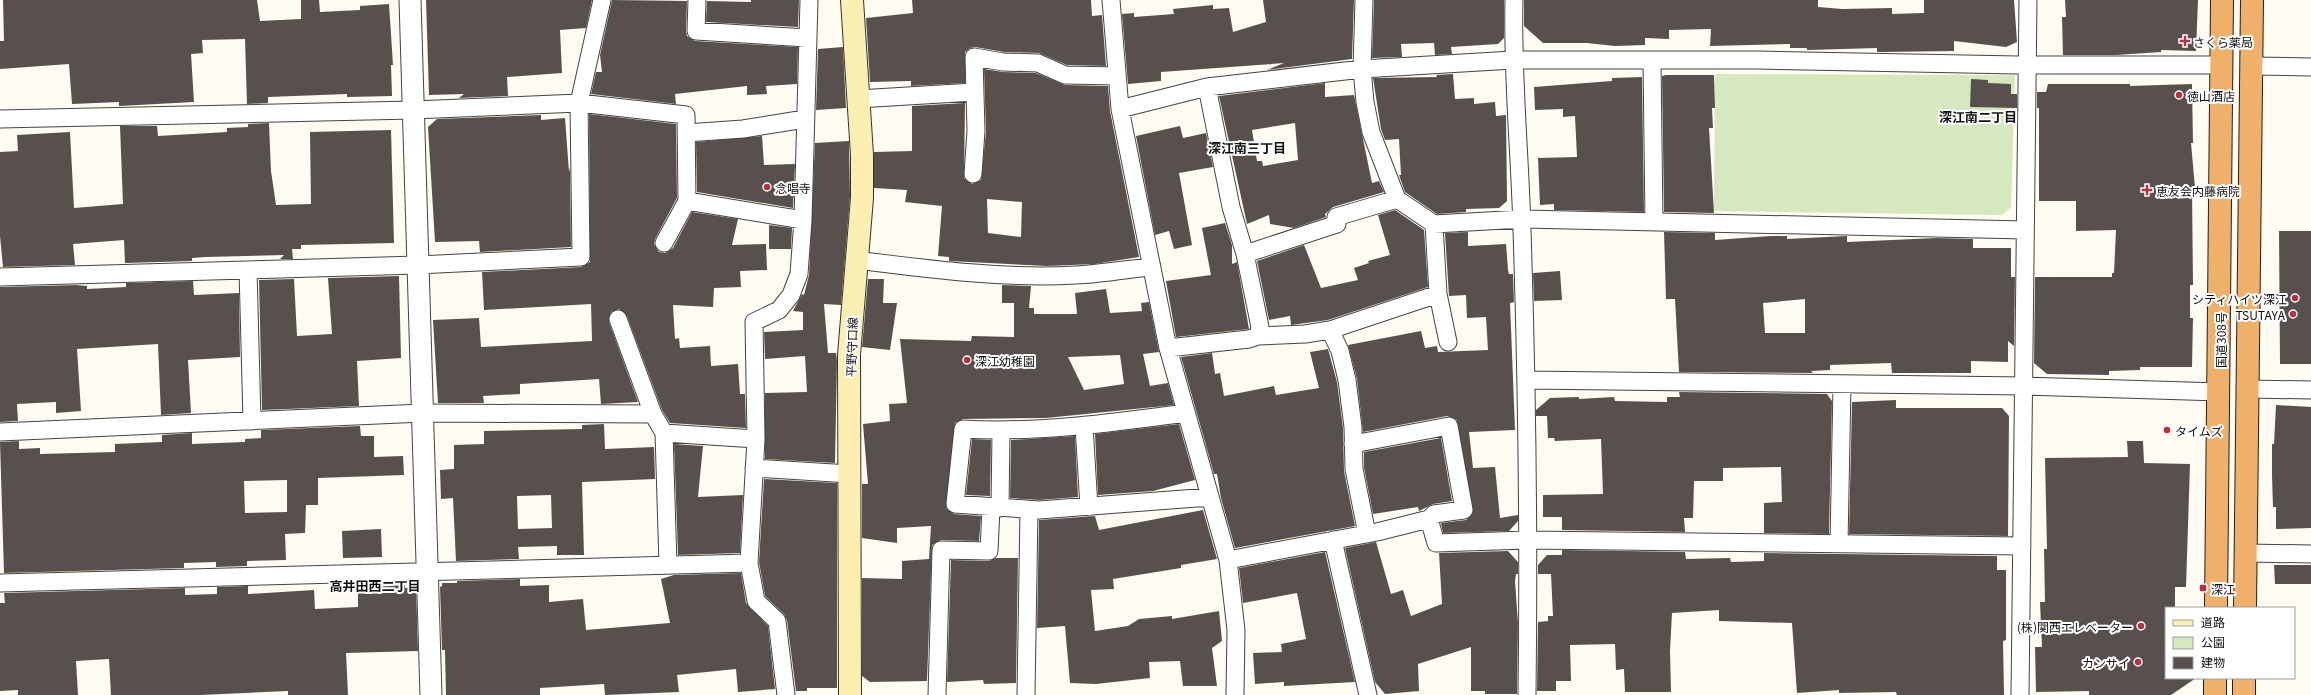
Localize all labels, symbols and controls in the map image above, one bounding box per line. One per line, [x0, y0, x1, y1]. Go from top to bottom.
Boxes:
place label: さくら薬局 [2193, 33, 2253, 50]
marker: さくら薬局 [2180, 36, 2190, 46]
place label: 徳山酒店 [2187, 87, 2235, 104]
marker: 徳山酒店 [2174, 90, 2184, 100]
district label: 深江南二丁目 [1939, 107, 2017, 126]
district label: 深江南三丁目 [1208, 138, 1286, 157]
place label: 念唱寺 [775, 179, 811, 196]
marker: 念唱寺 [762, 182, 772, 192]
place label: 恵友会内藤病院 [2156, 182, 2240, 199]
marker: 恵友会内藤病院 [2141, 184, 2153, 196]
place label: シティハイツ深江 [2192, 290, 2287, 307]
marker: シティハイツ深江 [2290, 293, 2300, 303]
place label: TSUTAYA [2235, 306, 2286, 323]
marker: TSUTAYA [2288, 309, 2298, 319]
street label: 国道308号 [2212, 312, 2229, 368]
street label: 平野守口線 [841, 317, 861, 377]
place label: 深江幼稚園 [975, 352, 1035, 369]
marker: 深江幼稚園 [962, 355, 972, 365]
place label: タイムズ [2175, 422, 2223, 439]
marker: タイムズ [2162, 425, 2172, 435]
district label: 高井田西二丁目 [329, 576, 421, 595]
place label: 深江 [2211, 580, 2235, 597]
marker: 深江 [2198, 583, 2208, 593]
legend [2165, 607, 2295, 679]
text: 道路 [2201, 613, 2225, 630]
place label: (株)関西エレベーター [2017, 618, 2133, 635]
marker: (株)関西エレベーター [2136, 621, 2146, 631]
text: 公園 [2201, 633, 2225, 650]
text: 建物 [2201, 653, 2225, 670]
place label: カンサイ [2082, 654, 2130, 671]
marker: カンサイ [2133, 657, 2143, 667]

